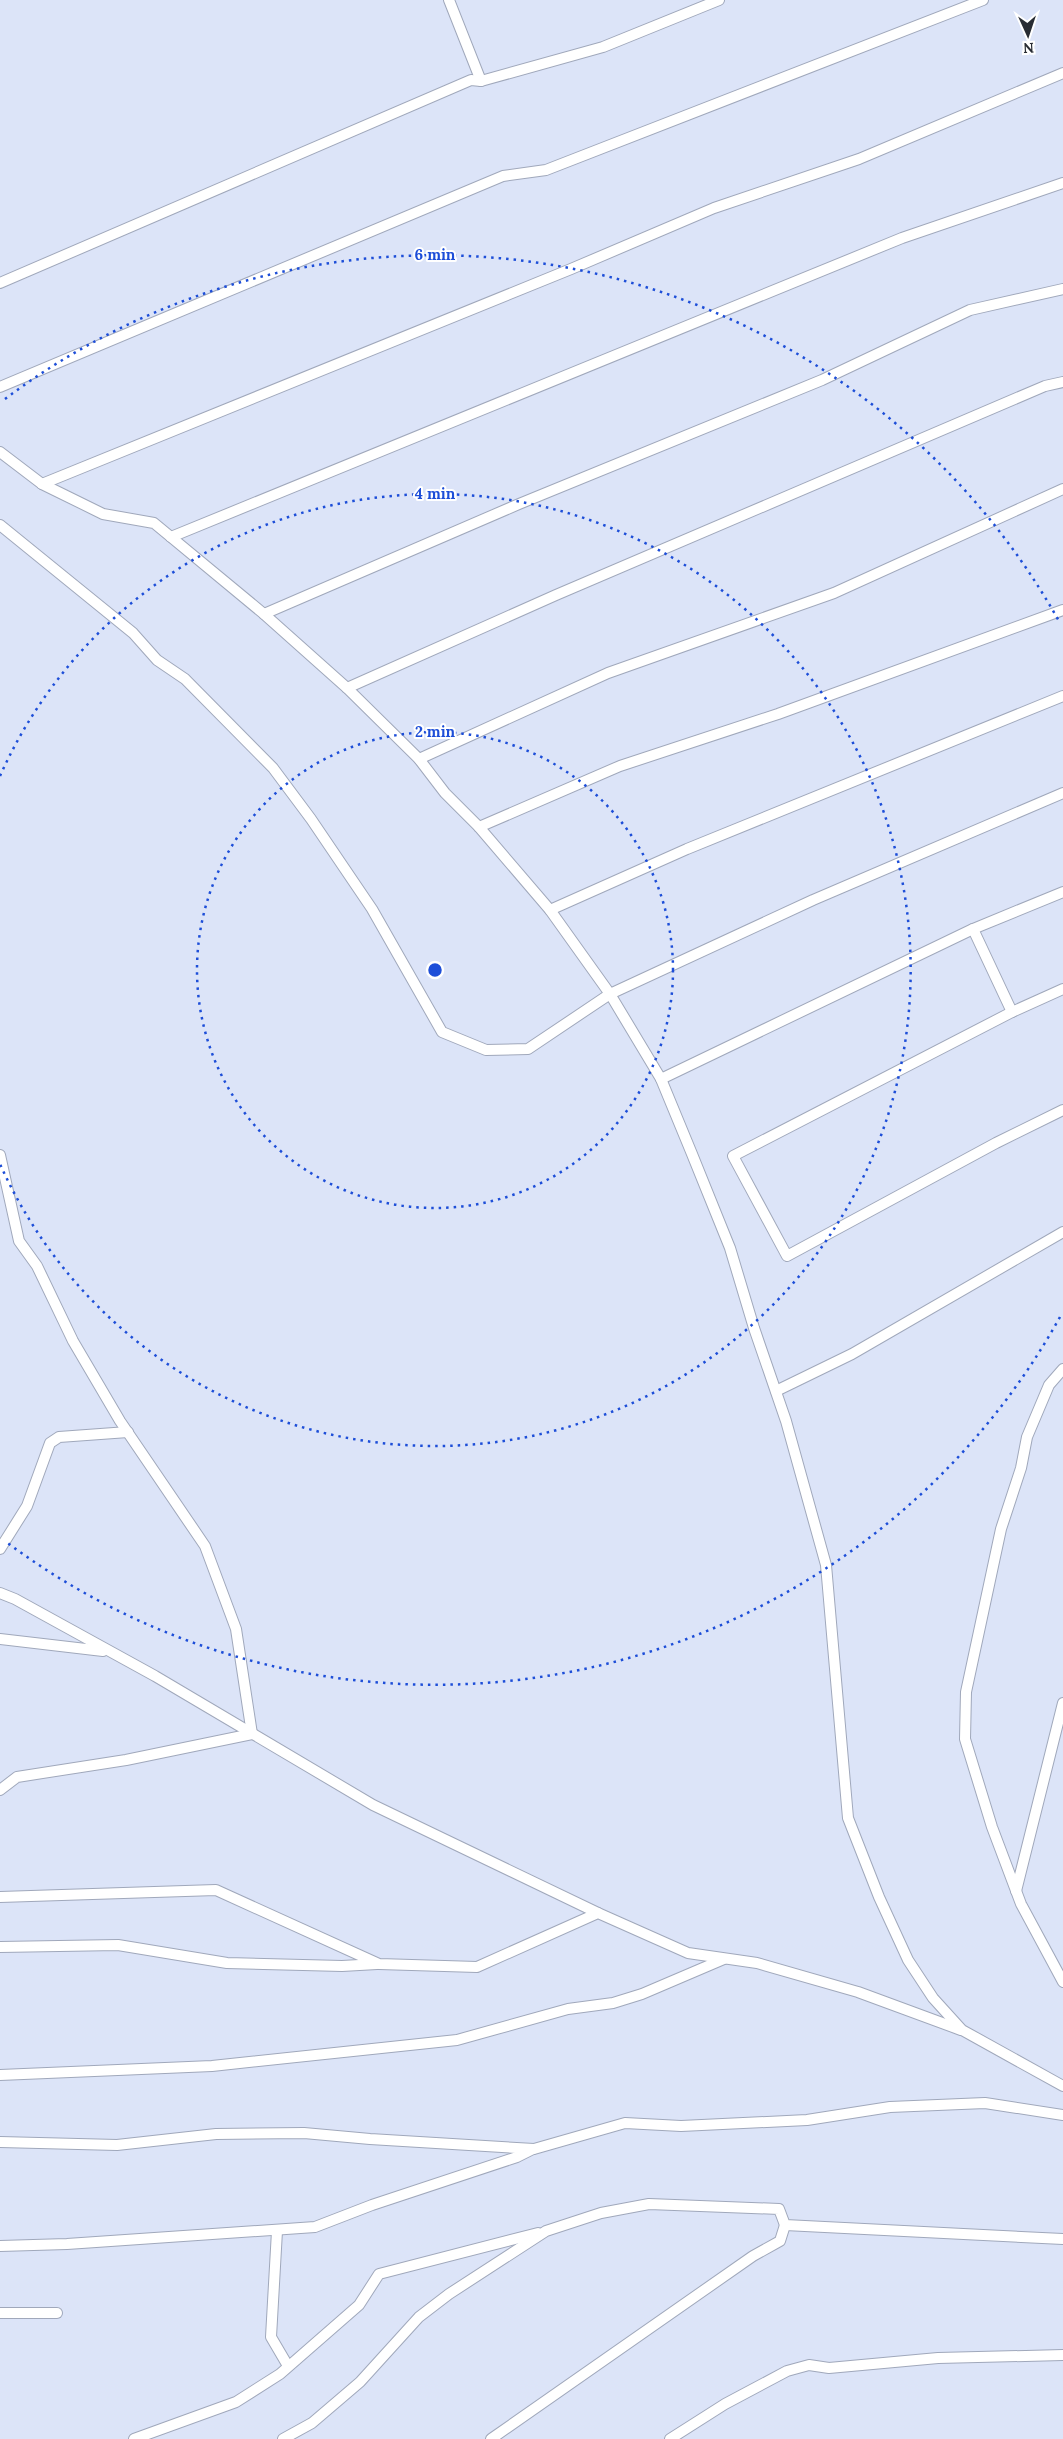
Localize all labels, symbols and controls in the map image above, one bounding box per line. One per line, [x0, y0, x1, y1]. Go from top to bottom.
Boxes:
north arrow [1003, 10, 1053, 60]
text: N [1023, 39, 1035, 57]
text: 6 min [415, 245, 456, 264]
text: 4 min [415, 484, 456, 503]
text: 2 min [415, 722, 456, 741]
centre of rings [426, 961, 444, 979]

